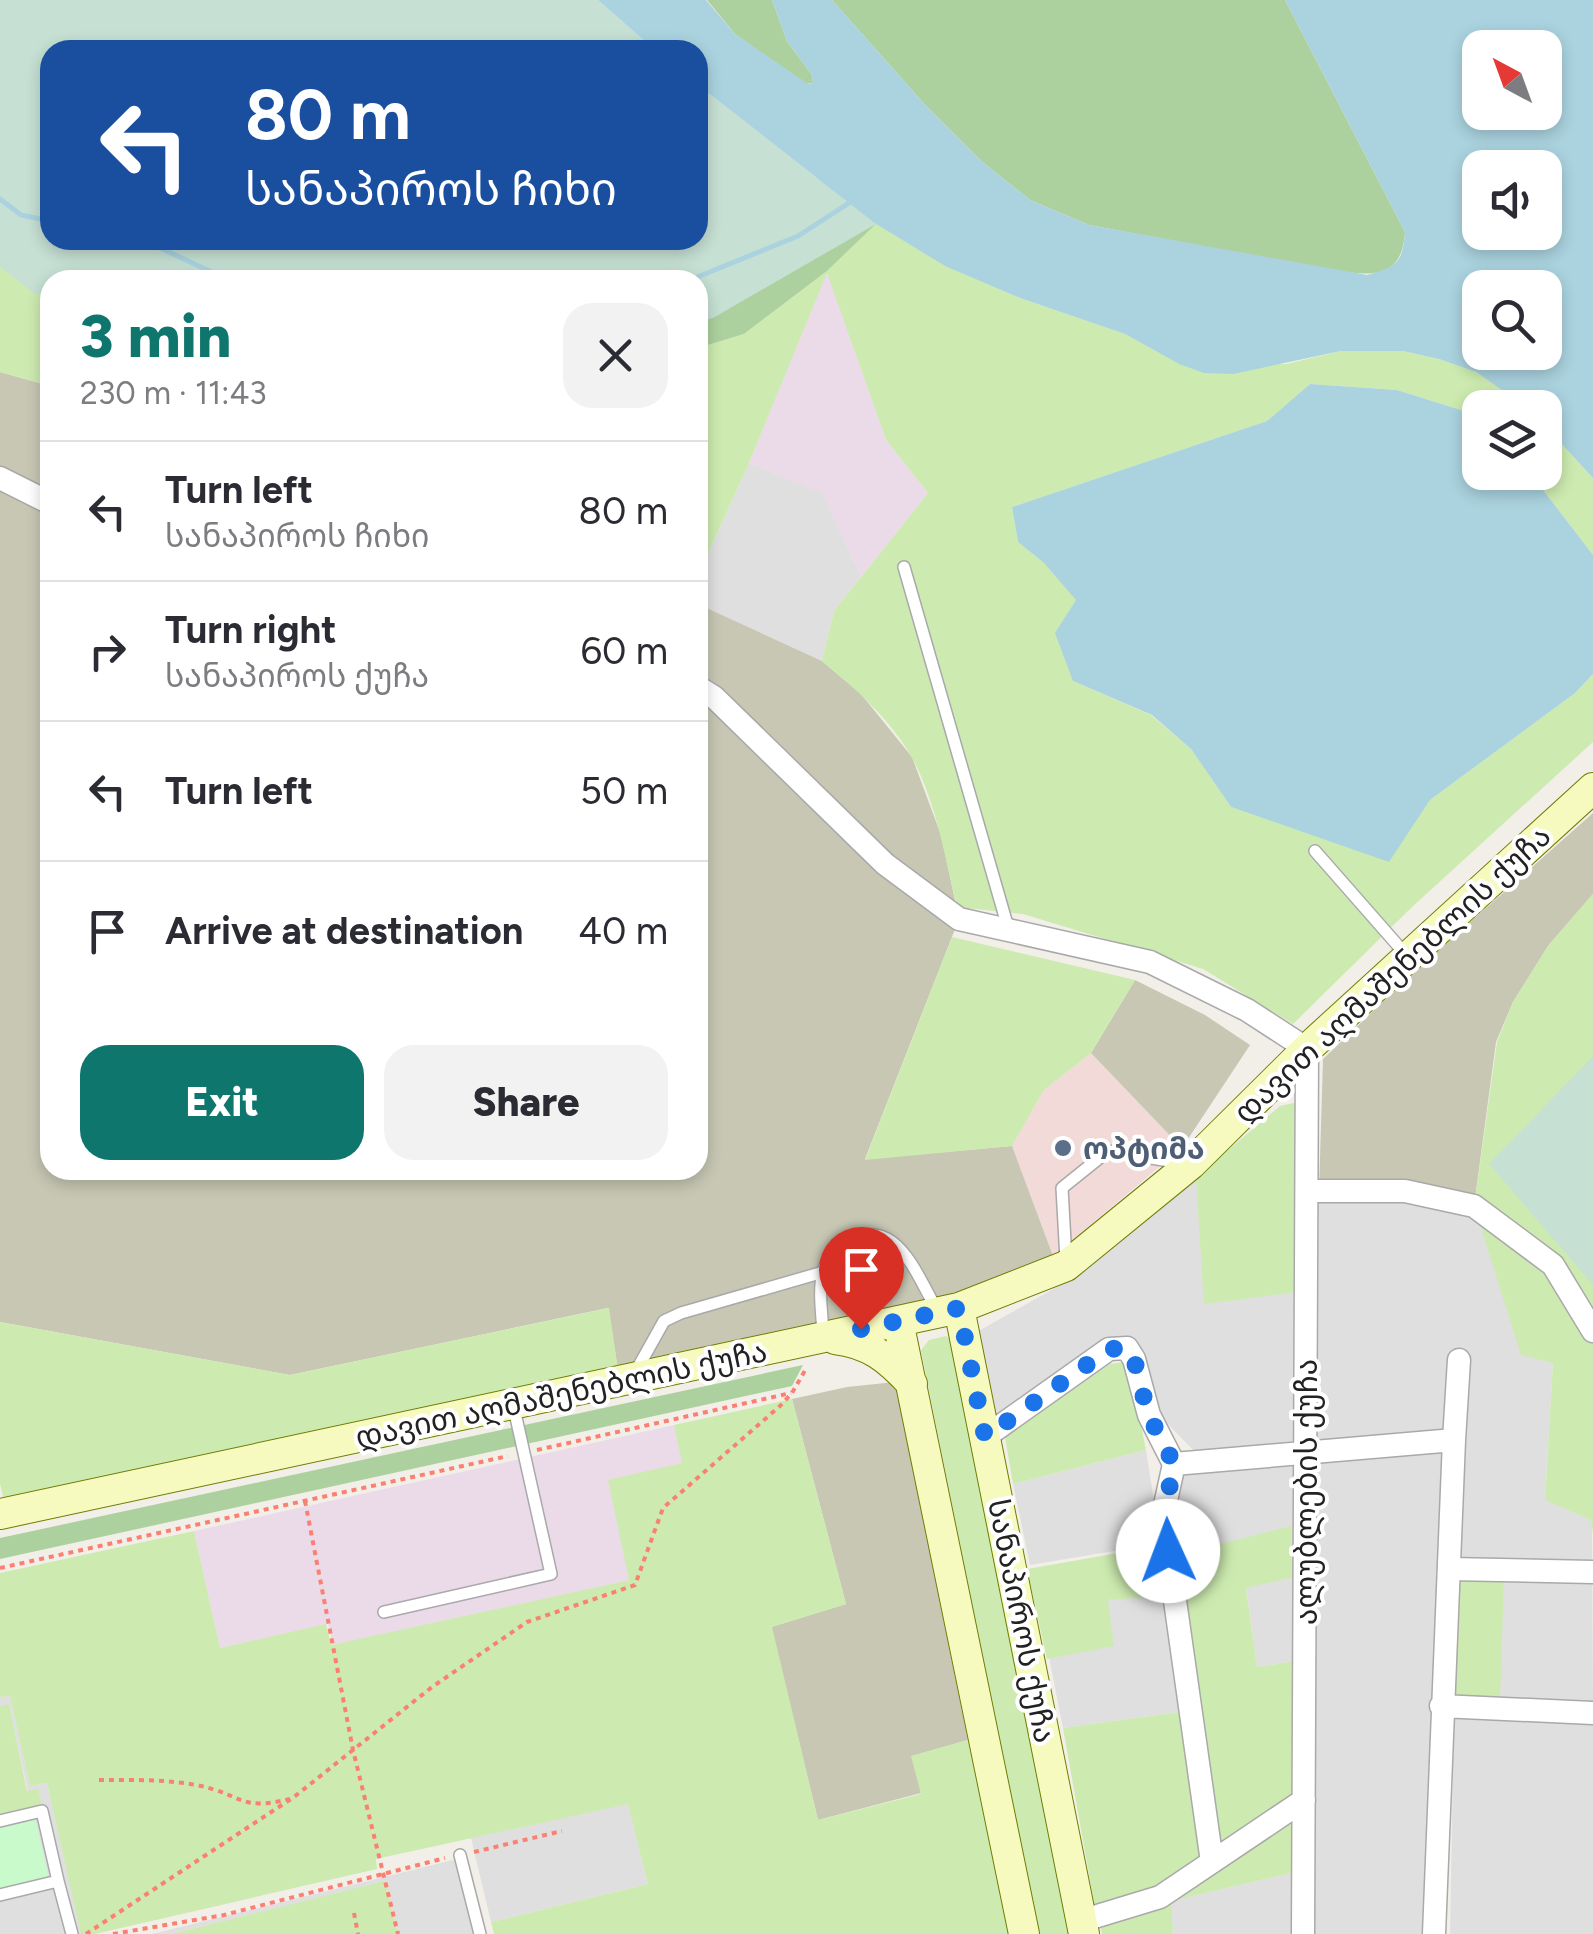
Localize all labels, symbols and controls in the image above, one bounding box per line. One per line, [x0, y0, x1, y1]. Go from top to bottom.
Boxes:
north arrow [1462, 30, 1562, 130]
map controls [1462, 30, 1562, 490]
text: 80 m [245, 72, 411, 157]
icon: left [80, 80, 210, 210]
button: sound [1462, 150, 1562, 250]
text: სანაპიროს ჩიხი [245, 162, 617, 216]
button: search [1462, 270, 1562, 370]
text: 3 min [80, 300, 232, 372]
button: close [563, 303, 668, 408]
text: 230 m · 11:43 [80, 374, 267, 412]
button: layers [1462, 390, 1562, 490]
text: Turn left [165, 467, 313, 513]
icon: left [80, 484, 135, 539]
text: 80 m [579, 488, 668, 534]
text: სანაპიროს ჩიხი [165, 517, 429, 555]
text: Turn right [165, 607, 337, 653]
icon: right [80, 624, 135, 679]
text: 60 m [580, 628, 668, 674]
text: სანაპიროს ქუჩა [165, 657, 429, 695]
icon: left [80, 764, 135, 819]
text: Turn left [165, 768, 313, 814]
text: 50 m [580, 768, 668, 814]
street label: დავით აღმაშენებლის ქუჩა [1226, 817, 1558, 1131]
icon: arrive [80, 904, 135, 959]
text: Arrive at destination [165, 908, 523, 954]
text: 40 m [578, 908, 668, 954]
button: Exit [80, 1045, 364, 1160]
button: Share [384, 1045, 668, 1160]
place label: ოპტიმა [1083, 1130, 1205, 1167]
marker: ოპტიმა [1052, 1137, 1074, 1159]
pin [819, 1227, 904, 1330]
icon: arrive [834, 1242, 889, 1297]
street label: დავით აღმაშენებლის ქუჩა [352, 1332, 770, 1456]
street label: ალუბლების ქუჩა [1288, 1359, 1325, 1625]
street label: სანაპიროს ქუჩა [980, 1496, 1064, 1746]
position arrow [1116, 1499, 1220, 1603]

